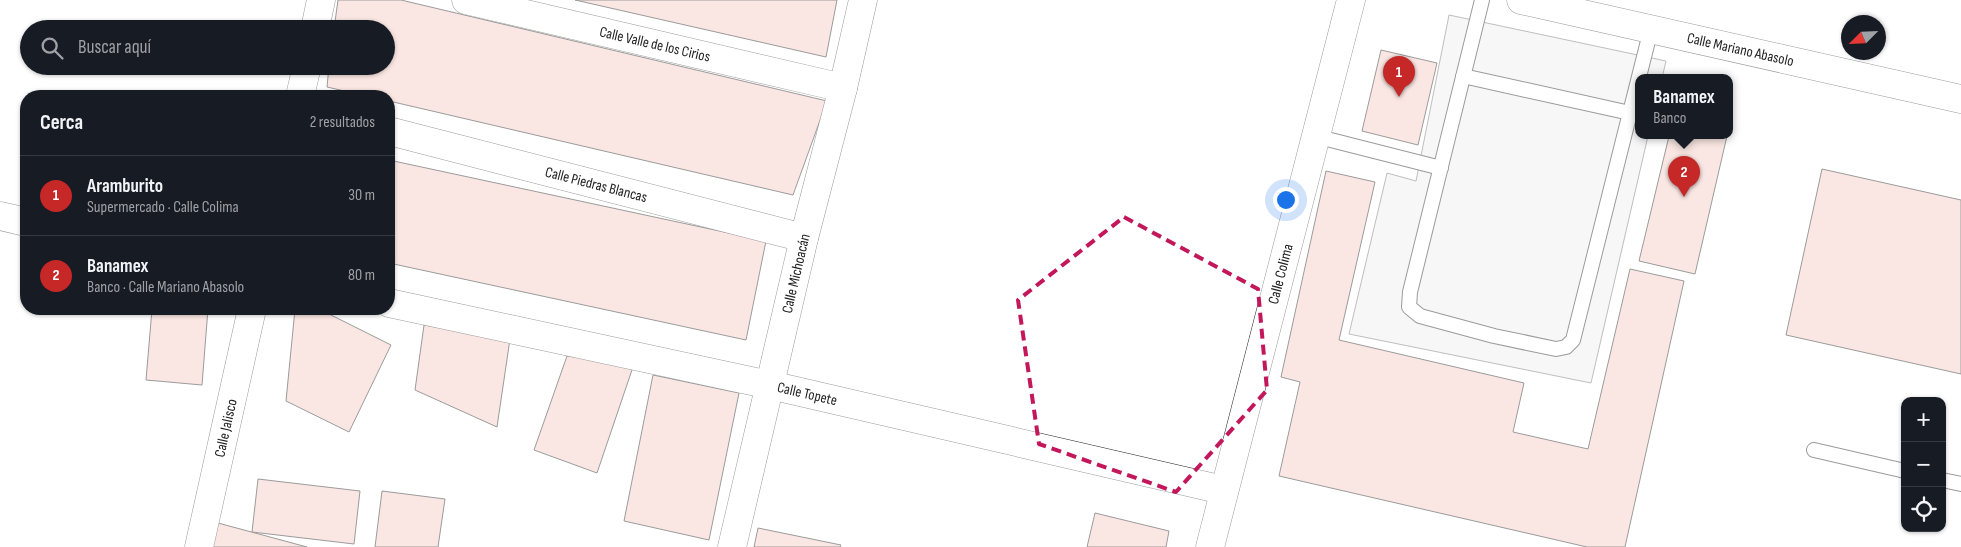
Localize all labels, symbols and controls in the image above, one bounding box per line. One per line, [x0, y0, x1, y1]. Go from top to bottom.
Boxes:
north arrow [1841, 15, 1886, 60]
search box [20, 20, 395, 75]
street label: Calle Valle de los Cirios [598, 22, 712, 67]
street label: Calle Mariano Abasolo [1685, 29, 1796, 71]
icon: search [38, 34, 66, 62]
text: Buscar aquí [78, 36, 151, 59]
pin: 1 [1383, 56, 1415, 97]
popup [1635, 74, 1733, 139]
text: Banamex [1653, 86, 1715, 109]
text: Banco [1653, 109, 1686, 128]
text: Cerca [40, 110, 83, 135]
text: 2 resultados [310, 113, 375, 132]
pin: 2 [1668, 156, 1700, 197]
street label: Calle Piedras Blancas [543, 163, 649, 207]
text: Aramburito [87, 175, 163, 198]
text: 1 [53, 186, 59, 205]
text: 30 m [348, 186, 375, 205]
your location [1273, 187, 1299, 213]
text: Supermercado · Calle Colima [87, 198, 239, 217]
street label: Calle Michoacán [778, 232, 815, 315]
street label: Calle Colima [1264, 242, 1298, 306]
text: Banamex [87, 255, 149, 278]
text: 2 [52, 266, 60, 285]
text: 80 m [348, 266, 375, 285]
text: Banco · Calle Mariano Abasolo [87, 278, 244, 297]
street label: Calle Topete [775, 378, 839, 410]
street label: Calle Jalisco [210, 397, 242, 459]
map controls [1901, 397, 1946, 532]
button: + [1901, 397, 1946, 442]
button: − [1901, 442, 1946, 487]
button: locate [1901, 487, 1946, 532]

